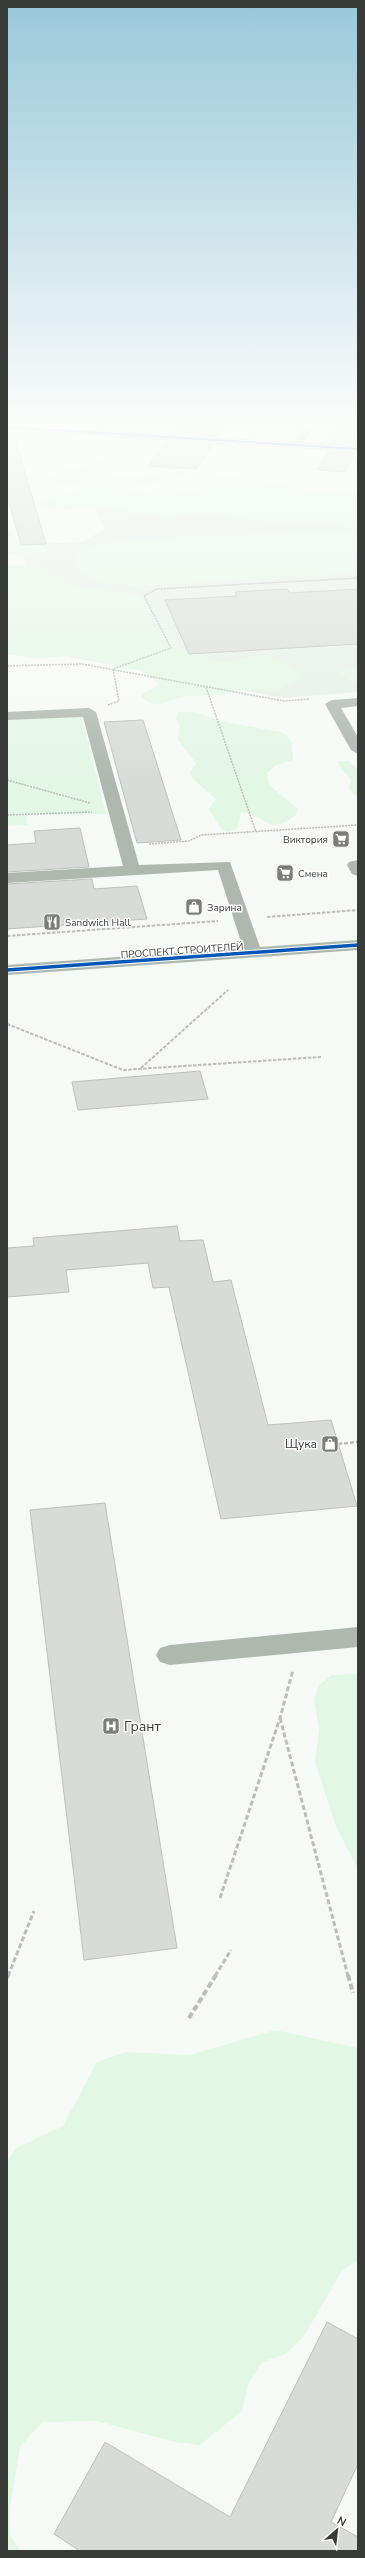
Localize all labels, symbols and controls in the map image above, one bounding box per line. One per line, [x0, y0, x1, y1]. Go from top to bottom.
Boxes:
supermarket icon: Виктория [331, 829, 351, 849]
place label: Виктория [283, 833, 328, 847]
supermarket icon: Смена [275, 863, 295, 883]
place label: Смена [298, 867, 328, 881]
shop icon: Зарина [184, 897, 204, 917]
place label: Зарина [207, 901, 242, 915]
restaurant icon: Sandwich Hall [42, 912, 62, 932]
place label: Sandwich Hall [65, 916, 130, 930]
street label: ПРОСПЕКТ СТРОИТЕЛЕЙ [120, 940, 244, 962]
shop icon: Щука [320, 1434, 340, 1454]
place label: Щука [285, 1436, 317, 1452]
hospital icon: Грант [101, 1716, 121, 1736]
place label: Грант [124, 1717, 162, 1736]
north arrow [317, 2510, 357, 2550]
text: N [334, 2513, 349, 2530]

